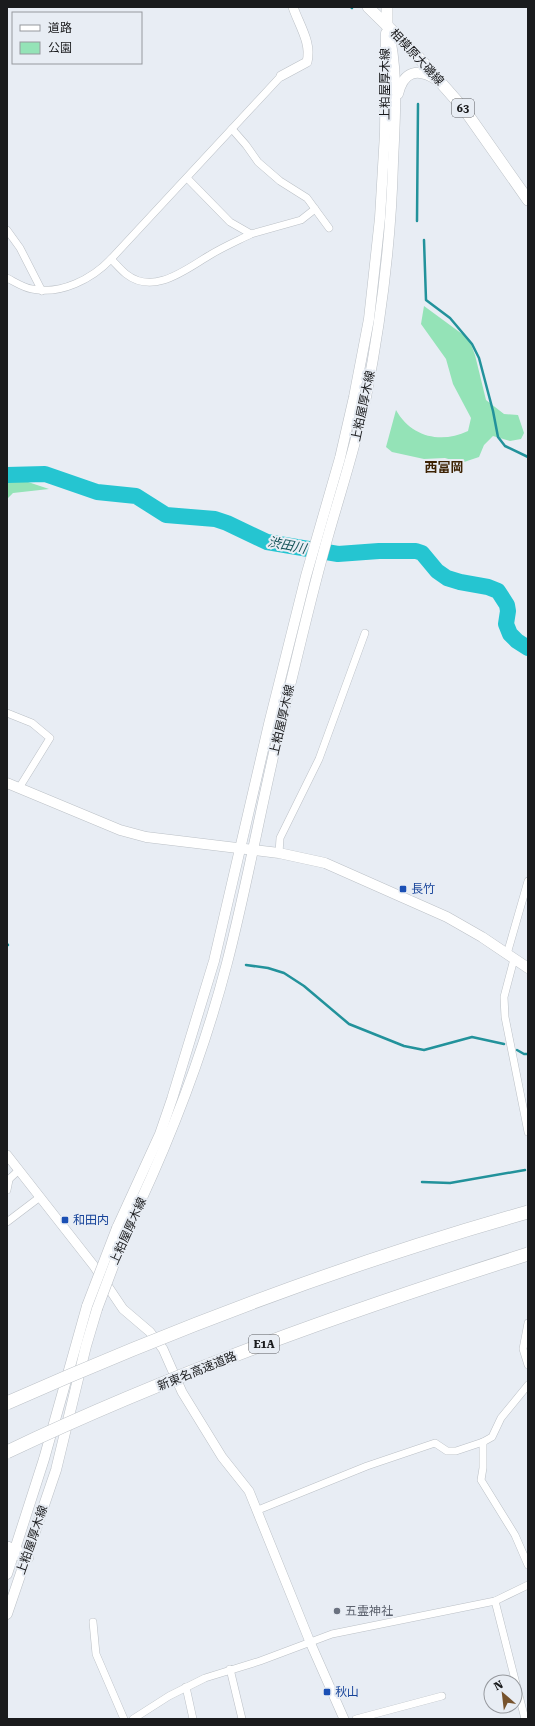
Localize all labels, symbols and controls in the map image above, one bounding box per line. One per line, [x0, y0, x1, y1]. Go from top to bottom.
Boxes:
legend [12, 12, 142, 64]
text: 道路 [48, 21, 72, 35]
street label: 相模原大磯線 [387, 26, 447, 88]
text: 公園 [48, 41, 72, 55]
street label: 上粕屋厚木線 [378, 48, 392, 120]
road number: 63 [452, 99, 474, 117]
street label: 上粕屋厚木線 [349, 369, 377, 443]
district label: 西富岡 [424, 460, 464, 475]
water label: 渋田川 [266, 534, 310, 556]
street label: 上粕屋厚木線 [267, 683, 297, 757]
place label: 長竹 [411, 882, 435, 896]
marker: 長竹 [398, 884, 408, 894]
street label: 上粕屋厚木線 [107, 1195, 149, 1267]
place label: 和田内 [73, 1213, 109, 1227]
marker: 和田内 [60, 1215, 70, 1225]
road number: E1A [249, 1335, 279, 1353]
street label: 新東名高速道路 [155, 1349, 239, 1393]
street label: 上粕屋厚木線 [14, 1504, 50, 1576]
place label: 五霊神社 [345, 1604, 393, 1618]
marker: 五霊神社 [332, 1606, 342, 1616]
north arrow [483, 1674, 523, 1714]
text: N [492, 1678, 506, 1693]
place label: 秋山 [335, 1685, 359, 1699]
marker: 秋山 [322, 1687, 332, 1697]

